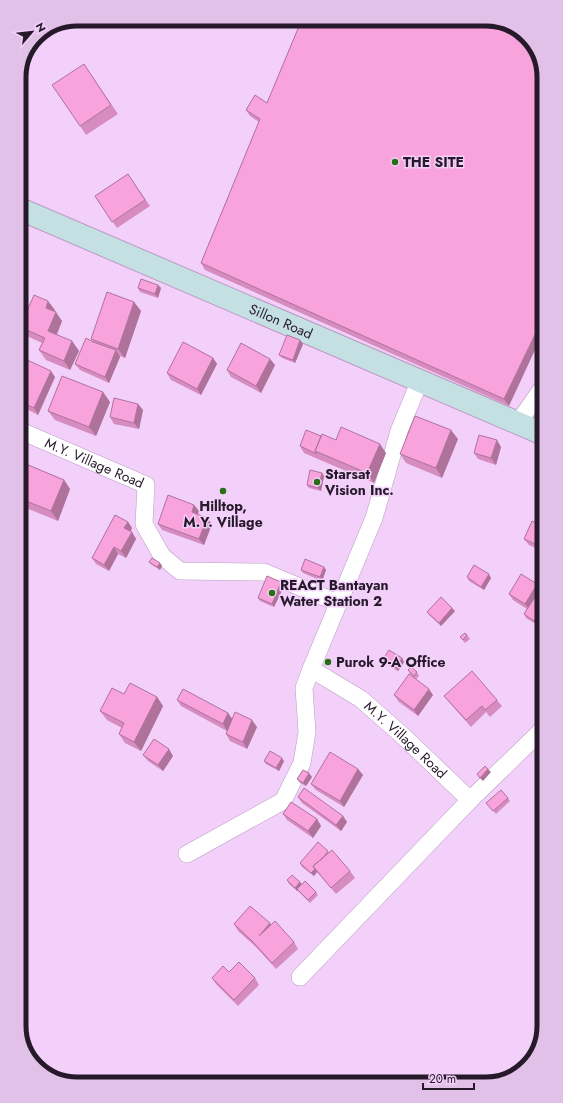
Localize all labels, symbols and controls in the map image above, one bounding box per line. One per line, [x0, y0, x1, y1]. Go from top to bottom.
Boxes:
north arrow [12, 12, 52, 52]
text: N [32, 20, 50, 35]
place label: THE SITE [403, 152, 464, 172]
marker: THE SITE [390, 157, 400, 167]
street label: Sillon Road [246, 299, 316, 344]
street label: M.Y. Village Road [42, 432, 147, 493]
place label: Starsat Vision Inc. [324, 464, 394, 500]
marker: Starsat Vision Inc. [312, 477, 322, 487]
marker: Hilltop, M.Y. Village [218, 486, 228, 496]
place label: Hilltop, M.Y. Village [183, 496, 263, 532]
place label: REACT Bantayan Water Station 2 [280, 575, 389, 611]
marker: REACT Bantayan Water Station 2 [267, 588, 277, 598]
place label: Purok 9-A Office [336, 652, 445, 672]
marker: Purok 9-A Office [323, 657, 333, 667]
street label: M.Y. Village Road [360, 696, 451, 783]
scale bar [423, 1065, 474, 1091]
text: 20 m [429, 1070, 456, 1088]

